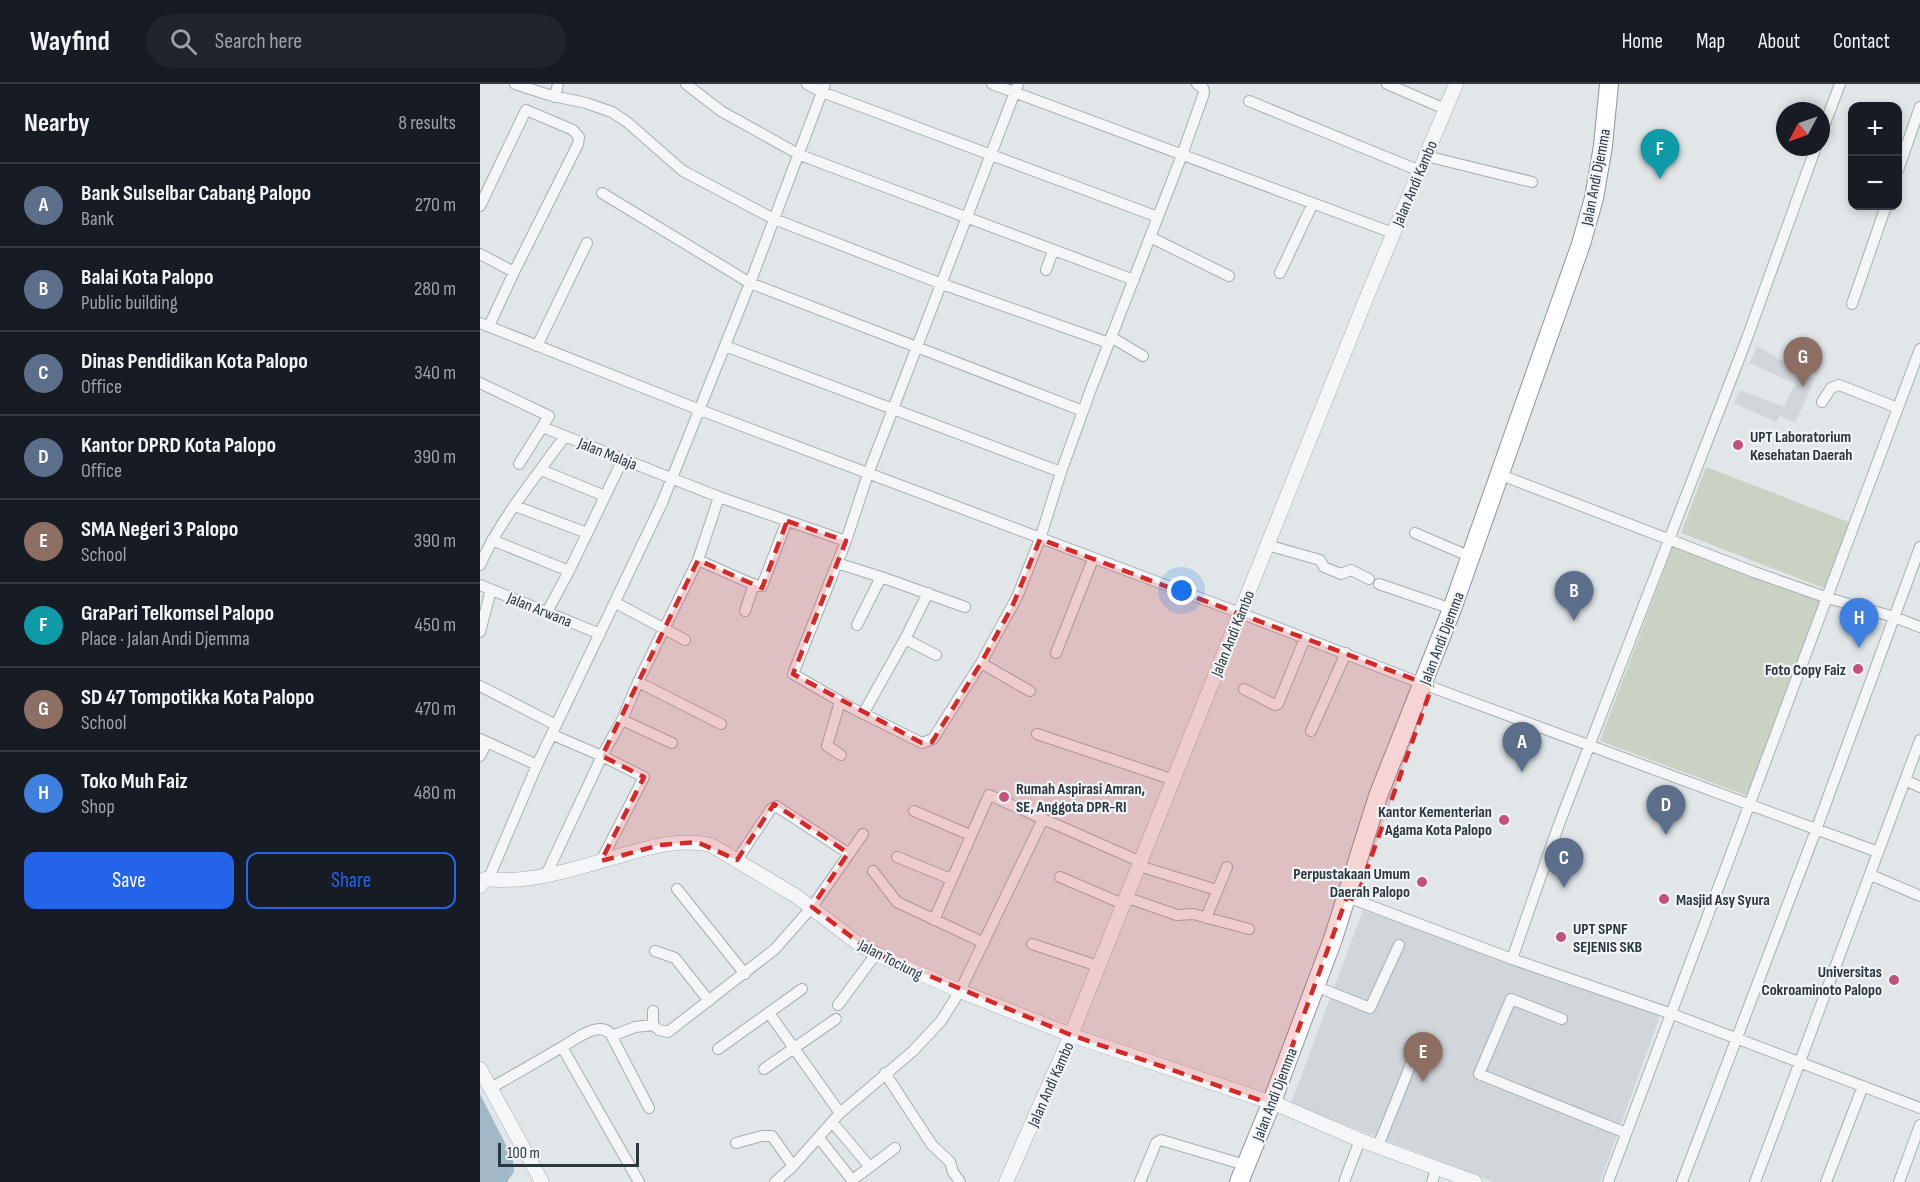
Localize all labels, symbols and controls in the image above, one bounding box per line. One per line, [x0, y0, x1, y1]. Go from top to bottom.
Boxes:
search box [146, 14, 566, 68]
text: Wayfind [30, 25, 110, 58]
icon: search [167, 25, 200, 58]
text: Search here [215, 28, 302, 55]
text: Home [1622, 29, 1663, 54]
text: Map [1696, 29, 1725, 54]
text: About [1758, 29, 1800, 54]
text: Contact [1833, 29, 1890, 54]
north arrow [1776, 102, 1830, 156]
map controls [1848, 102, 1902, 210]
button: + [1848, 102, 1902, 156]
text: Nearby [24, 108, 90, 139]
text: 8 results [398, 111, 456, 135]
street label: Jalan Andi Djemma [1578, 127, 1615, 228]
pin: F [1640, 130, 1680, 179]
street label: Jalan Andi Kambo [1388, 138, 1442, 230]
button: − [1848, 156, 1902, 210]
text: Bank Sulselbar Cabang Palopo [81, 180, 311, 207]
text: A [39, 193, 48, 217]
text: 270 m [415, 193, 456, 217]
text: Bank [81, 207, 114, 231]
text: Balai Kota Palopo [81, 264, 213, 291]
text: B [39, 277, 48, 301]
text: 280 m [414, 277, 456, 301]
text: Public building [81, 291, 178, 315]
pin: G [1784, 338, 1822, 387]
text: Dinas Pendidikan Kota Palopo [81, 348, 308, 375]
text: C [38, 361, 49, 385]
text: 340 m [414, 361, 456, 385]
text: Office [81, 375, 122, 399]
place label: UPT Laboratorium Kesehatan Daerah [1750, 428, 1852, 465]
text: Kantor DPRD Kota Palopo [81, 432, 276, 459]
street label: Jalan Malaja [574, 434, 640, 475]
marker: UPT Laboratorium Kesehatan Daerah [1731, 438, 1745, 452]
text: D [38, 445, 49, 469]
text: 390 m [414, 445, 456, 469]
text: Office [81, 459, 122, 483]
text: SMA Negeri 3 Palopo [81, 516, 238, 543]
text: E [39, 529, 48, 553]
text: 390 m [414, 529, 456, 553]
text: School [81, 543, 126, 567]
pin: B [1554, 572, 1594, 621]
your location [1167, 576, 1196, 605]
street label: Jalan Arwana [503, 588, 574, 632]
street label: Jalan Andi Kambo [1207, 588, 1259, 680]
street label: Jalan Andi Djemma [1416, 589, 1469, 689]
pin: H [1840, 598, 1878, 648]
text: GraPari Telkomsel Palopo [81, 600, 274, 627]
text: F [39, 613, 48, 637]
text: 450 m [415, 613, 456, 637]
text: Place · Jalan Andi Djemma [81, 627, 250, 651]
place label: Foto Copy Faiz [1765, 661, 1846, 680]
marker: Foto Copy Faiz [1851, 662, 1865, 676]
text: SD 47 Tompotikka Kota Palopo [81, 684, 314, 711]
text: G [38, 697, 49, 721]
text: 470 m [415, 697, 456, 721]
text: School [81, 711, 126, 735]
pin: A [1502, 722, 1542, 772]
text: Toko Muh Faiz [81, 768, 188, 795]
place label: Rumah Aspirasi Amran, SE, Anggota DPR-RI [1016, 780, 1146, 817]
text: H [38, 781, 49, 805]
text: 480 m [414, 781, 456, 805]
pin: D [1646, 786, 1686, 835]
marker: Rumah Aspirasi Amran, SE, Anggota DPR-RI [997, 790, 1011, 804]
text: Shop [81, 795, 115, 819]
place label: Kantor Kementerian Agama Kota Palopo [1378, 803, 1492, 840]
marker: Kantor Kementerian Agama Kota Palopo [1497, 813, 1511, 827]
pin: C [1544, 838, 1584, 888]
button: Save [24, 852, 234, 909]
button: Share [246, 852, 456, 909]
place label: Perpustakaan Umum Daerah Palopo [1293, 865, 1410, 902]
marker: Perpustakaan Umum Daerah Palopo [1415, 875, 1429, 889]
place label: Masjid Asy Syura [1676, 891, 1770, 910]
marker: Masjid Asy Syura [1657, 892, 1671, 906]
place label: UPT SPNF SEJENIS SKB [1573, 920, 1643, 957]
marker: UPT SPNF SEJENIS SKB [1554, 930, 1568, 944]
street label: Jalan Tociung [854, 936, 926, 985]
place label: Universitas Cokroaminoto Palopo [1762, 963, 1882, 1000]
marker: Universitas Cokroaminoto Palopo [1887, 973, 1901, 987]
pin: E [1404, 1032, 1442, 1082]
street label: Jalan Andi Kambo [1024, 1039, 1079, 1131]
street label: Jalan Andi Djemma [1249, 1045, 1302, 1145]
scale bar [498, 1140, 639, 1168]
text: 100 m [507, 1144, 540, 1163]

